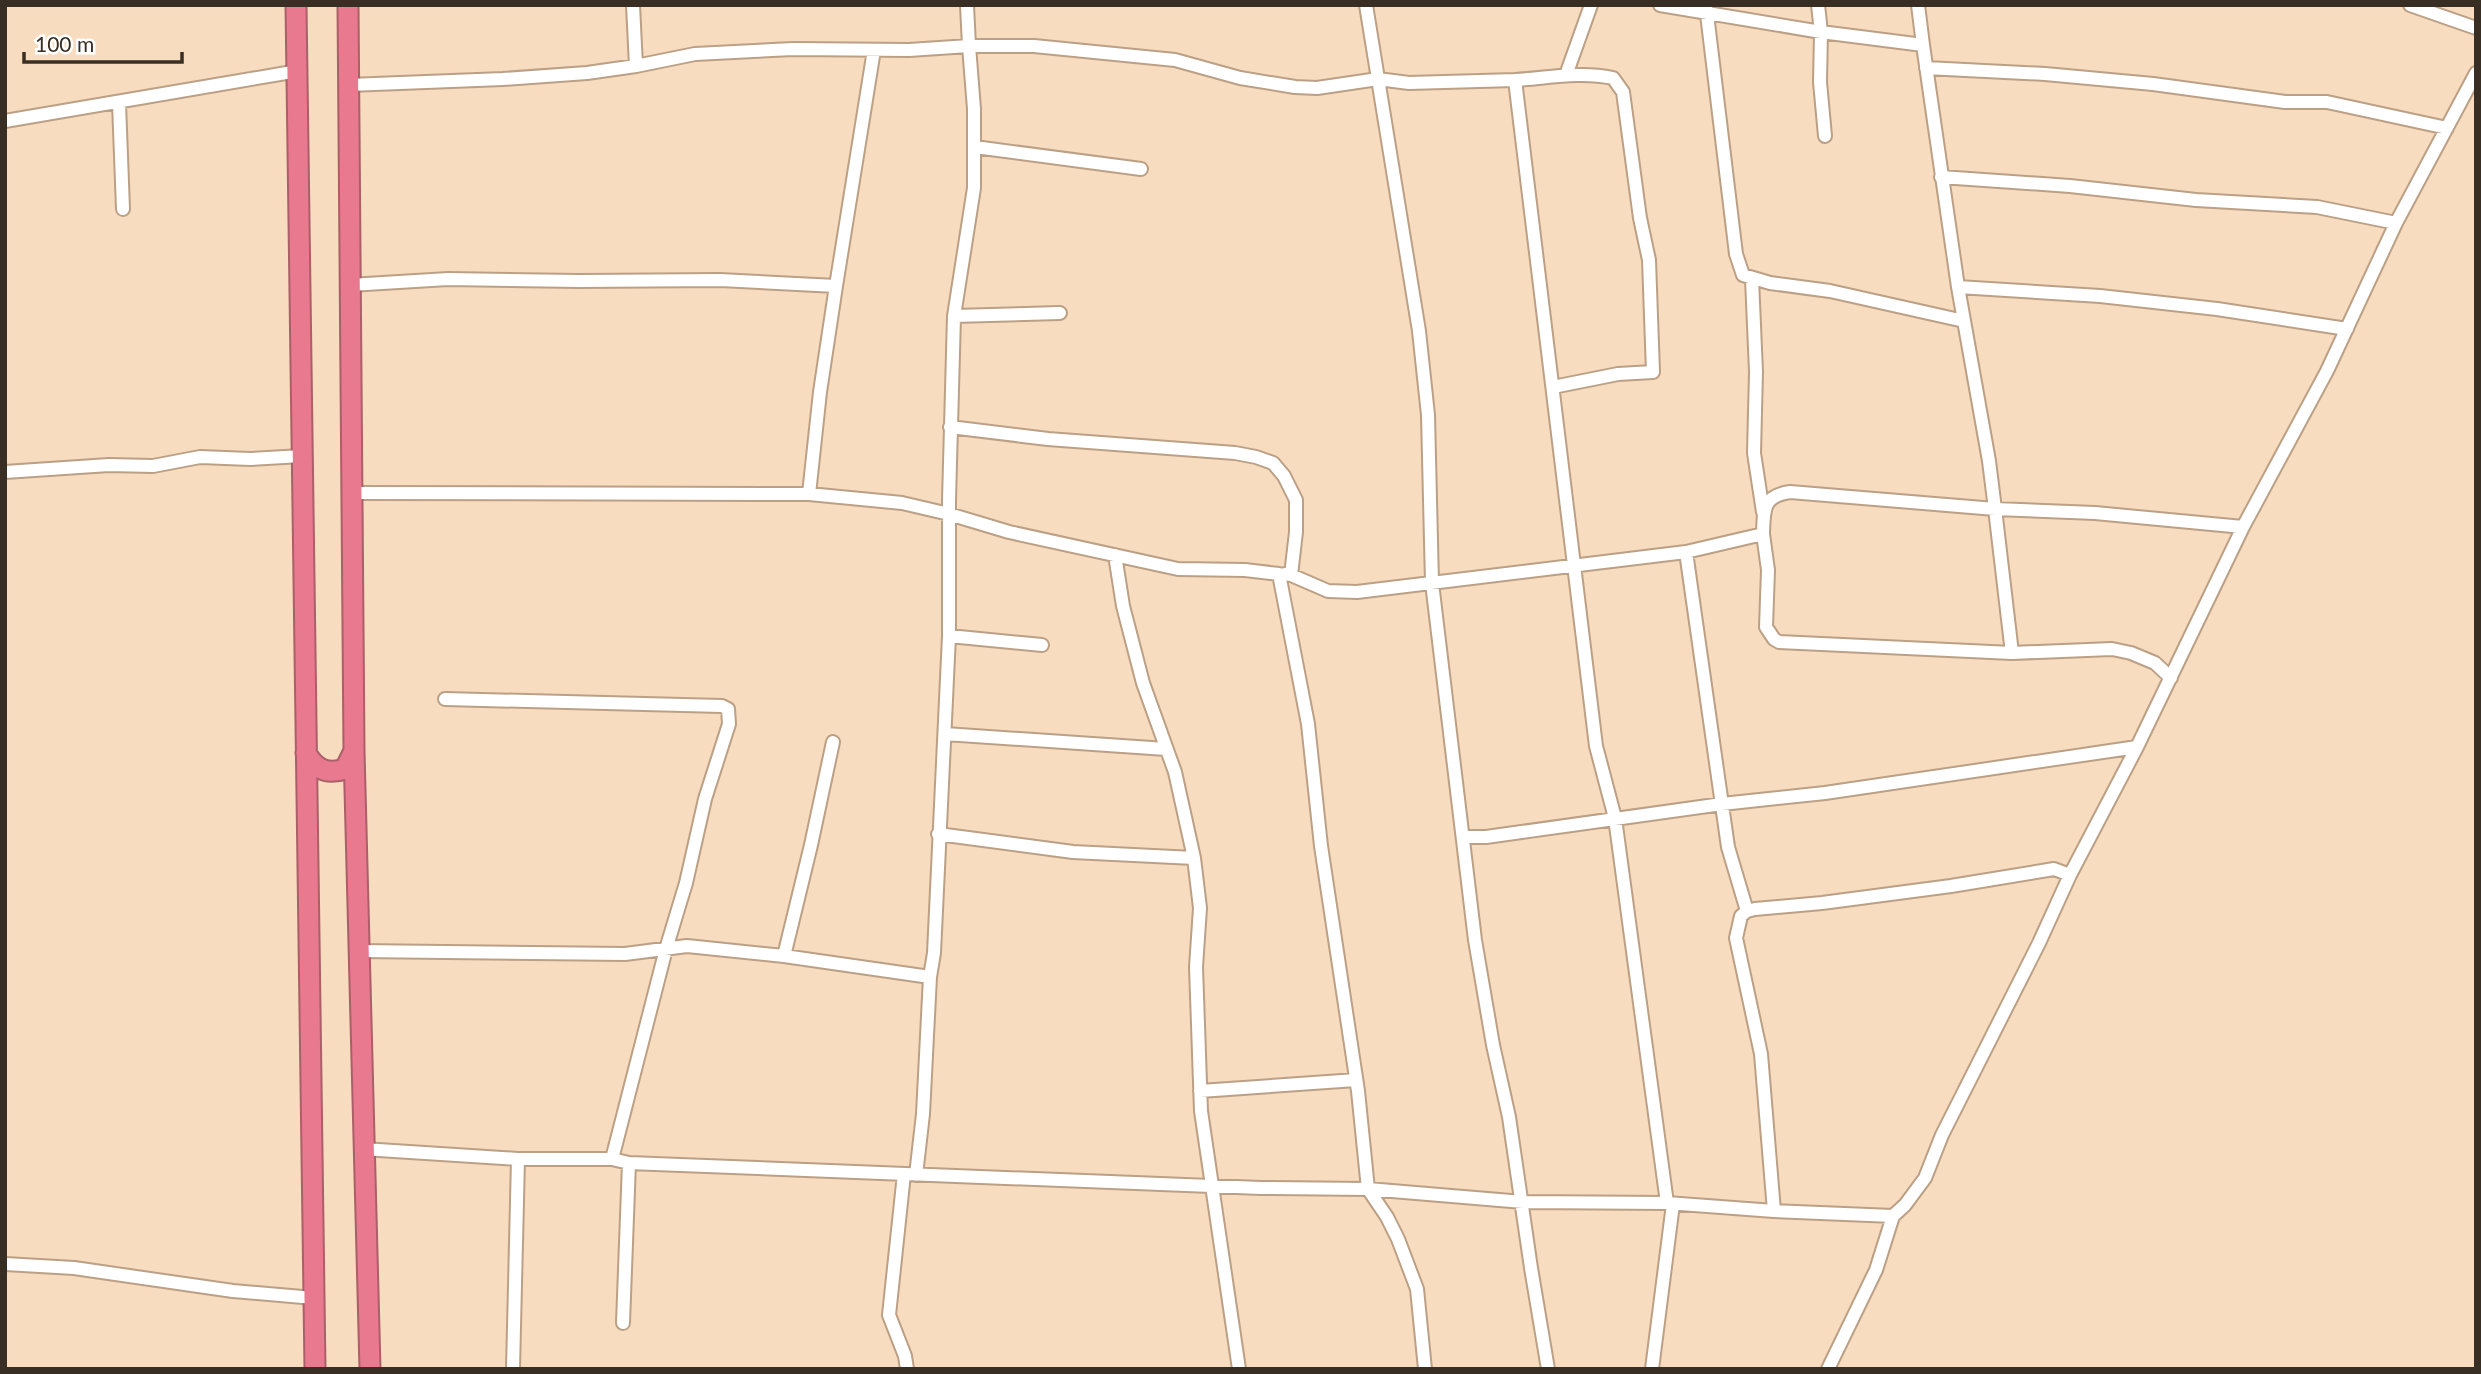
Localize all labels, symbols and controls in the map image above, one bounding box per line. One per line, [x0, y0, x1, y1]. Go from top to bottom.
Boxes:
scale bar [24, 21, 182, 65]
text: 100 m [35, 31, 94, 56]

